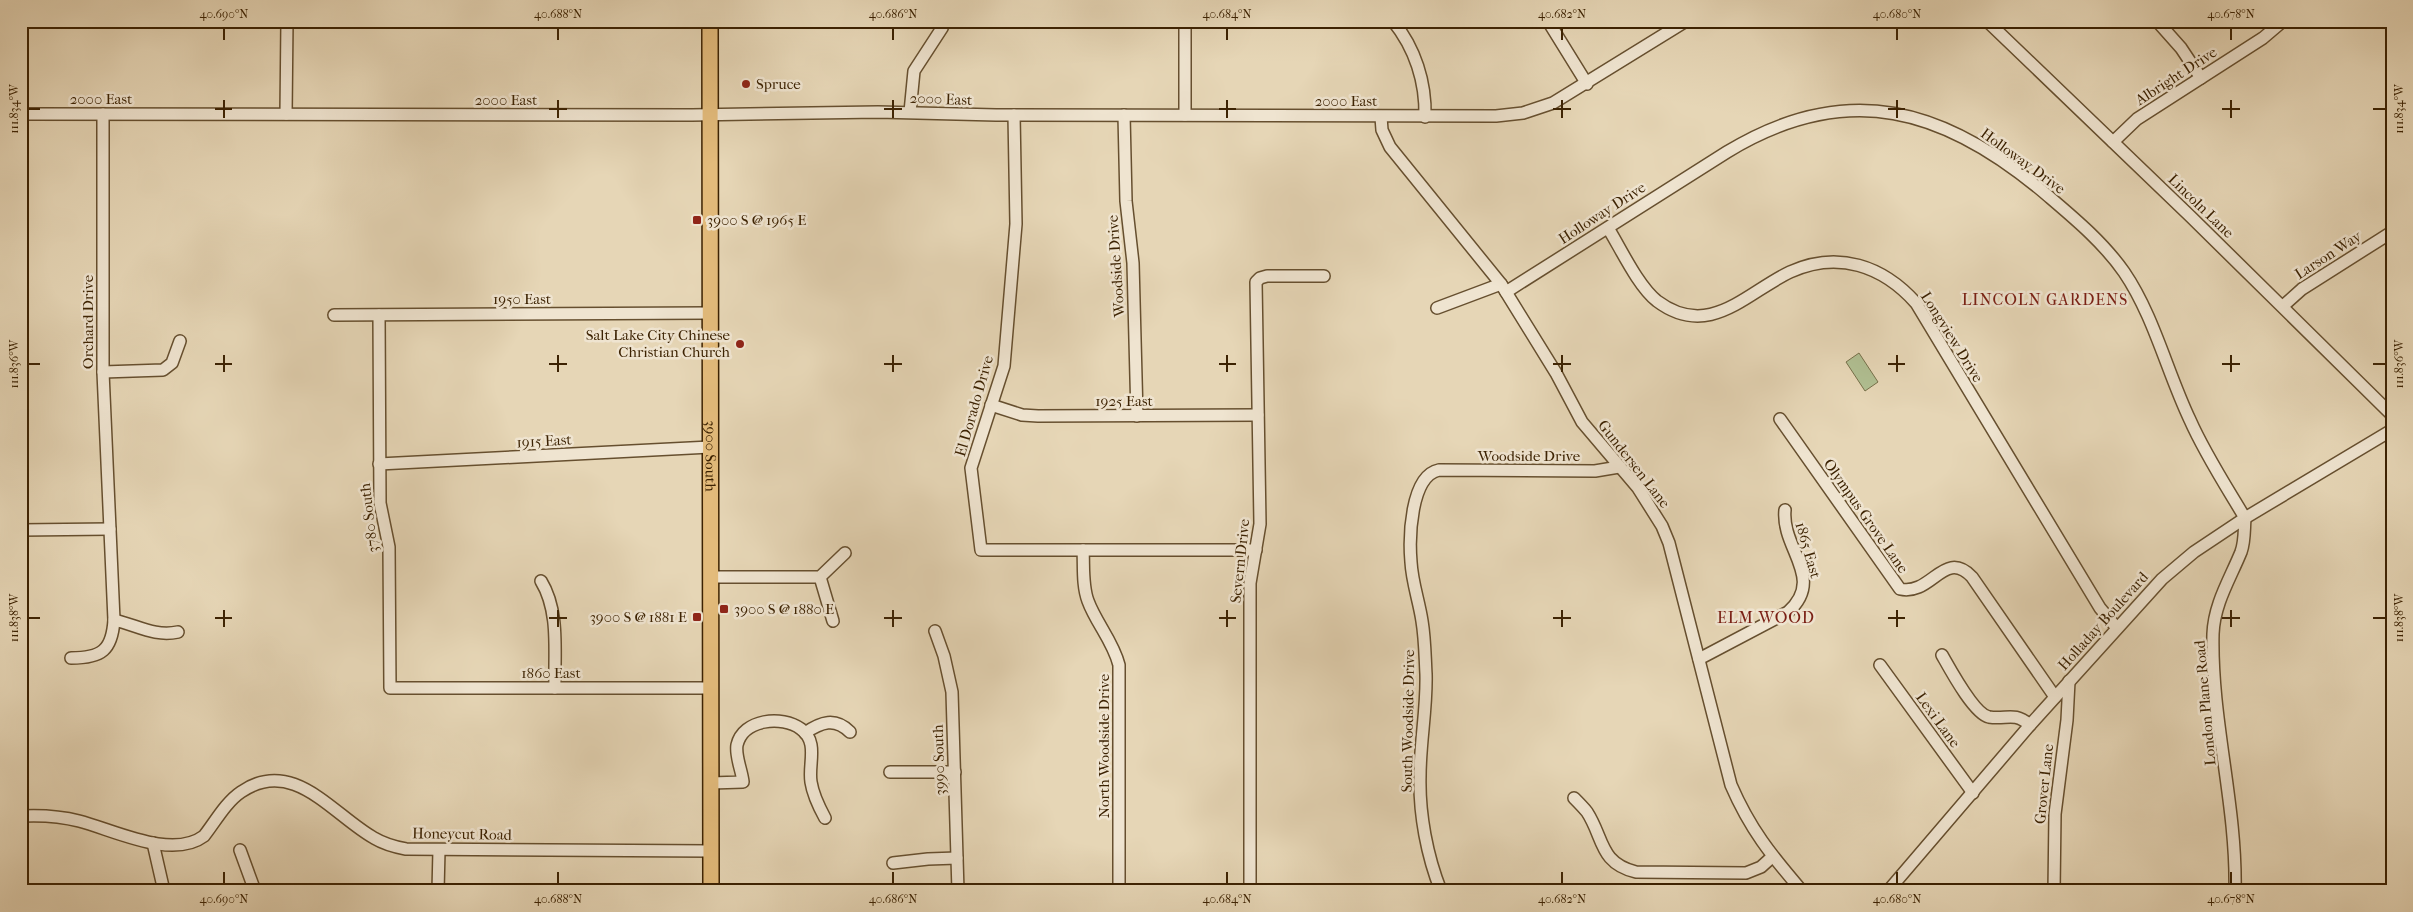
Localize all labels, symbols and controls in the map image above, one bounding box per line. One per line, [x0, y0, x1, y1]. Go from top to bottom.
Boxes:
text: 40.690°N [200, 7, 248, 21]
text: 40.688°N [534, 7, 582, 21]
text: 40.686°N [869, 7, 917, 21]
text: 40.684°N [1202, 7, 1252, 21]
text: 40.682°N [1538, 7, 1586, 21]
text: 40.680°N [1873, 7, 1921, 21]
text: 40.678°N [2207, 7, 2255, 21]
street label: Albright Drive [2131, 43, 2221, 110]
place label: Spruce [756, 75, 801, 93]
marker: Spruce [740, 78, 752, 90]
text: 111.834°W [7, 83, 21, 134]
text: 111.834°W [2392, 83, 2406, 134]
street label: 2000 East [909, 89, 973, 109]
street label: 2000 East [70, 90, 133, 108]
street label: 2000 East [475, 91, 538, 109]
street label: 2000 East [1315, 92, 1378, 110]
street label: Holloway Drive [1977, 124, 2069, 198]
street label: Lincoln Lane [2164, 170, 2238, 242]
street label: Holloway Drive [1555, 178, 1649, 248]
place label: 3900 S @ 1965 E [707, 211, 806, 229]
marker: 3900 S @ 1965 E [691, 214, 703, 226]
street label: Woodside Drive [1103, 214, 1129, 319]
street label: Larson Way [2291, 226, 2366, 283]
street label: Orchard Drive [79, 274, 97, 369]
street label: Longview Drive [1917, 288, 1987, 386]
street label: 1950 East [493, 290, 552, 308]
district label: LINCOLN GARDENS [1962, 290, 2128, 309]
place label: Salt Lake City Chinese Christian Church [586, 326, 731, 361]
text: 111.836°W [7, 338, 21, 388]
marker: Salt Lake City Chinese Christian Church [734, 338, 746, 350]
text: 111.836°W [2392, 338, 2406, 388]
street label: El Dorado Drive [951, 353, 997, 459]
street label: 1925 East [1095, 392, 1153, 410]
street label: Gundersen Lane [1594, 416, 1674, 512]
street label: 3900 South [701, 420, 720, 492]
street label: 1915 East [516, 431, 573, 451]
street label: Woodside Drive [1477, 447, 1581, 465]
street label: Olympus Grove Lane [1820, 455, 1913, 577]
street label: 3780 South [356, 482, 382, 554]
street label: Severn Drive [1227, 517, 1253, 604]
street label: 1865 East [1791, 520, 1825, 581]
street label: Holladay Boulevard [2054, 567, 2152, 674]
text: 111.838°W [7, 593, 21, 642]
text: 111.838°W [2392, 593, 2406, 642]
place label: 3900 S @ 1880 E [734, 600, 834, 618]
marker: 3900 S @ 1880 E [718, 603, 730, 615]
place label: 3900 S @ 1881 E [590, 608, 687, 626]
district label: ELM WOOD [1717, 608, 1815, 627]
marker: 3900 S @ 1881 E [691, 611, 703, 623]
street label: London Plane Road [2190, 639, 2219, 766]
street label: South Woodside Drive [1398, 649, 1418, 793]
street label: 1860 East [521, 664, 581, 682]
street label: North Woodside Drive [1095, 673, 1113, 818]
street label: Lexi Lane [1912, 689, 1964, 752]
street label: 3990 South [929, 724, 949, 796]
street label: Grover Lane [2031, 742, 2057, 825]
street label: Honeycut Road [412, 824, 513, 844]
text: 40.690°N [200, 892, 248, 906]
text: 40.688°N [534, 892, 582, 906]
text: 40.686°N [869, 892, 917, 906]
text: 40.684°N [1202, 892, 1252, 906]
text: 40.682°N [1538, 892, 1586, 906]
text: 40.680°N [1873, 892, 1921, 906]
text: 40.678°N [2207, 892, 2255, 906]

